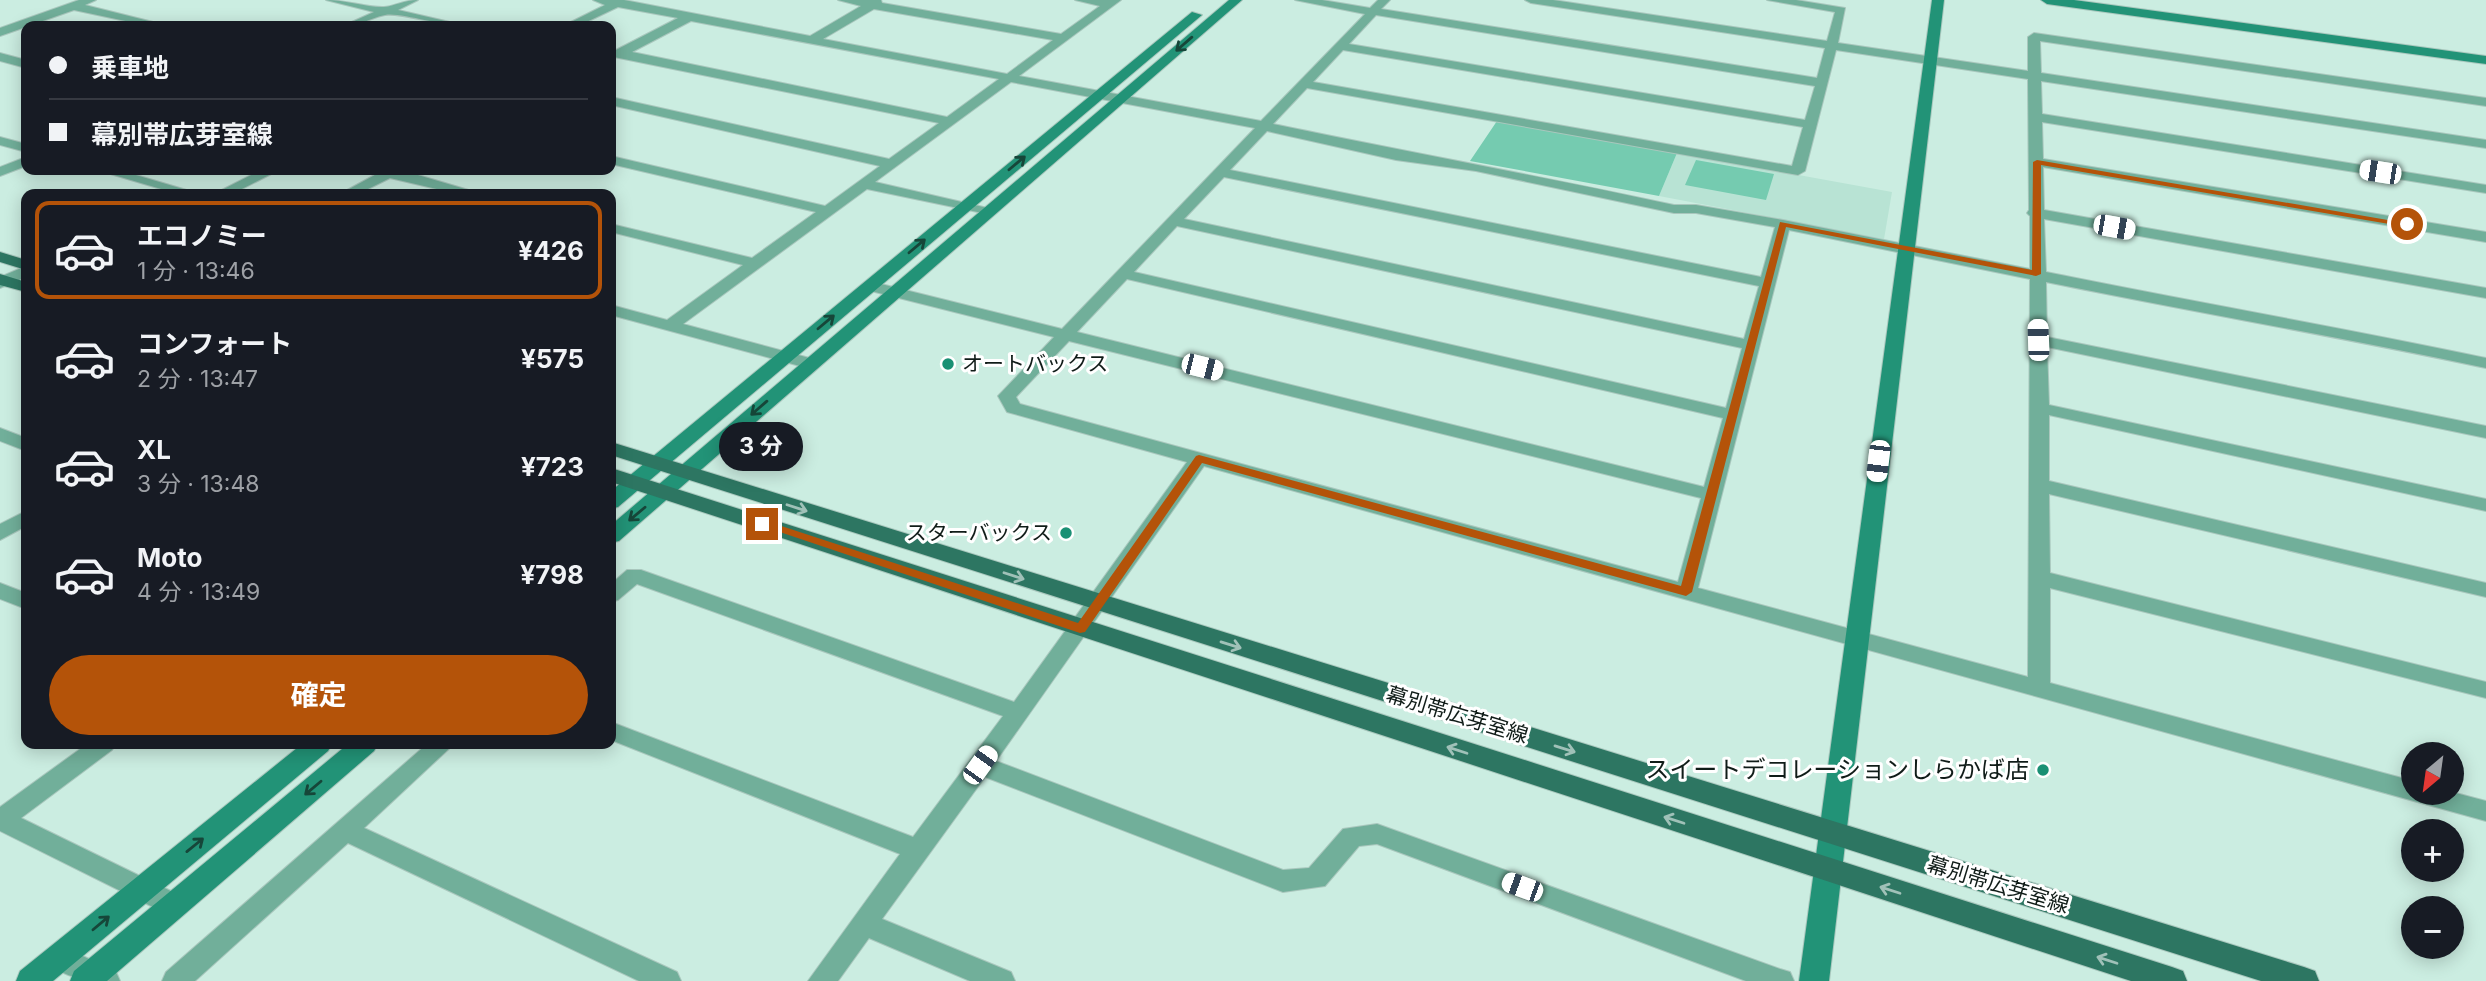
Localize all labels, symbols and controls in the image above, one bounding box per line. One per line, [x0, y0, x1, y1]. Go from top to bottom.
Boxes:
one-way arrow [1175, 36, 1193, 52]
text: 乗車地 [91, 52, 169, 83]
text: 幕別帯広芽室線 [91, 119, 273, 150]
one-way arrow [1008, 155, 1026, 171]
car [2358, 158, 2403, 186]
route start [2391, 208, 2423, 240]
car [2092, 213, 2137, 241]
icon: car [53, 219, 116, 282]
text: エコノミー [137, 220, 267, 251]
text: ¥426 [518, 235, 584, 266]
one-way arrow [907, 239, 925, 254]
text: 1 分 · 13:46 [137, 257, 255, 285]
one-way arrow [817, 314, 835, 329]
car [2027, 319, 2050, 361]
icon: car [53, 327, 116, 390]
text: コンフォート [137, 328, 292, 359]
text: ¥575 [521, 343, 584, 374]
place label: オートバックス [962, 351, 1108, 376]
car [1180, 352, 1225, 382]
marker: オートバックス [940, 356, 956, 372]
text: 2 分 · 13:47 [137, 365, 258, 393]
one-way arrow [751, 400, 769, 416]
callout: 3 分 [720, 422, 804, 472]
text: 3 分 [739, 432, 783, 460]
text: XL [137, 434, 171, 465]
icon: car [53, 435, 116, 498]
car [1866, 439, 1891, 483]
text: ¥723 [521, 451, 584, 482]
text: 3 分 · 13:48 [137, 470, 260, 498]
one-way arrow [786, 502, 808, 515]
one-way arrow [628, 506, 646, 522]
route end [746, 508, 778, 540]
place label: スターバックス [906, 520, 1052, 545]
marker: スターバックス [1058, 525, 1074, 541]
text: Moto [137, 542, 202, 573]
icon: car [53, 543, 116, 606]
text: ¥798 [520, 559, 584, 590]
one-way arrow [1003, 571, 1025, 584]
text: 4 分 · 13:49 [137, 578, 260, 606]
one-way arrow [1220, 639, 1242, 652]
button: 確定 [49, 655, 588, 735]
street label: 幕別帯広芽室線 [1383, 681, 1531, 748]
car [960, 742, 1001, 788]
north arrow [2401, 742, 2464, 805]
map controls [2401, 742, 2464, 959]
one-way arrow [1447, 743, 1469, 756]
one-way arrow [1554, 744, 1576, 757]
place label: スイートデコレーションしらかば店 [1645, 755, 2029, 784]
marker: スイートデコレーションしらかば店 [2035, 762, 2051, 778]
one-way arrow [304, 780, 322, 796]
one-way arrow [1663, 813, 1685, 826]
button: + [2401, 819, 2464, 882]
one-way arrow [186, 838, 204, 853]
street label: 幕別帯広芽室線 [1924, 851, 2072, 918]
car [1499, 870, 1546, 904]
one-way arrow [1880, 883, 1902, 895]
button: − [2401, 896, 2464, 959]
one-way arrow [92, 915, 110, 931]
one-way arrow [2096, 953, 2118, 966]

